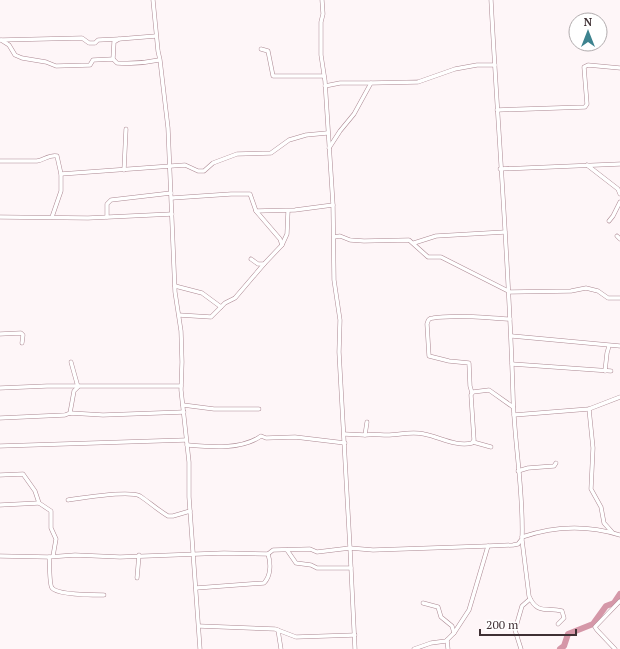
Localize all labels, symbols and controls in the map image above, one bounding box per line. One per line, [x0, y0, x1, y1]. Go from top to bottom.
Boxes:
north arrow [568, 12, 608, 52]
text: N [584, 15, 593, 29]
scale bar [480, 611, 576, 637]
text: 200 m [486, 617, 519, 632]

